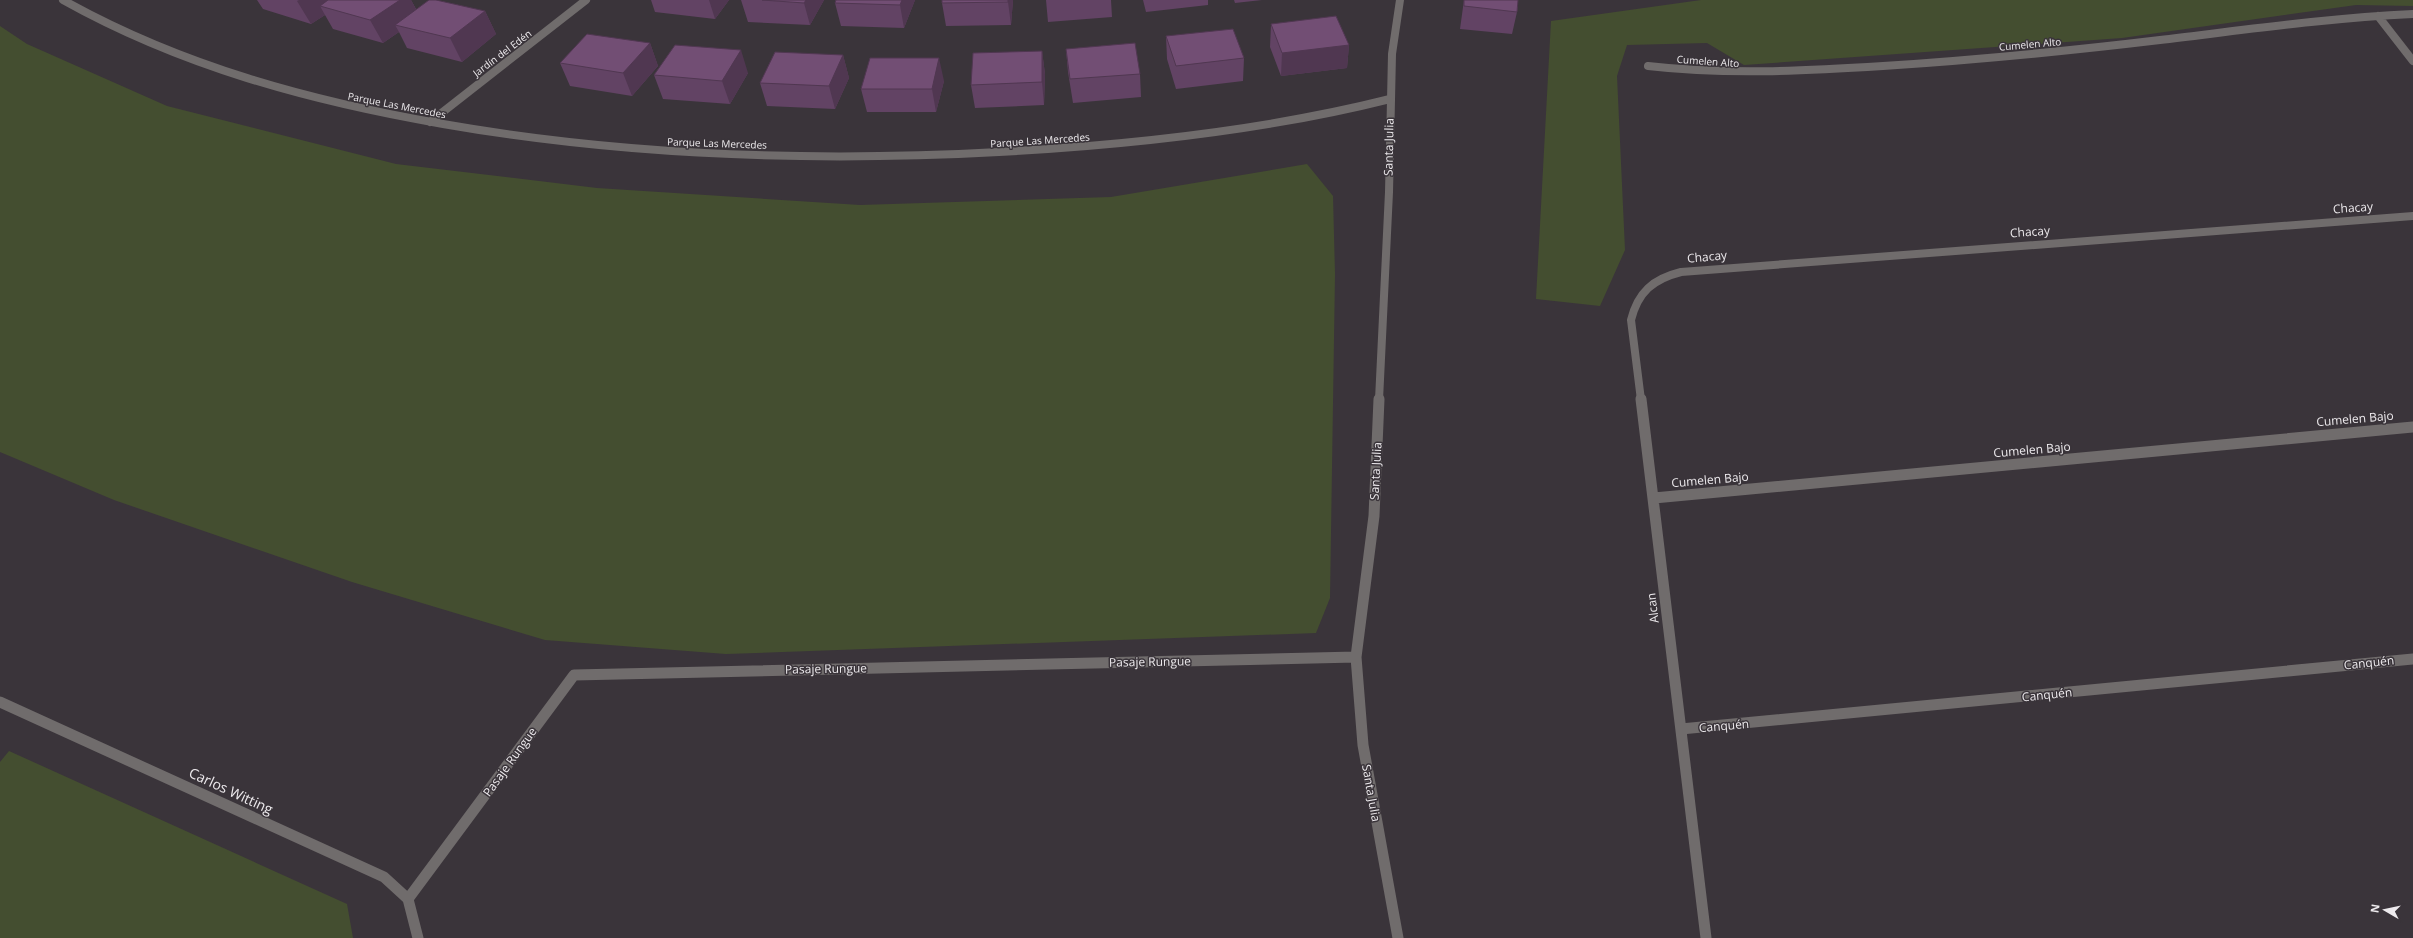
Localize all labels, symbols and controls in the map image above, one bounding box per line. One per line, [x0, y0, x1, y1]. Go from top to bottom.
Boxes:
street label: Jardín del Edén [469, 26, 534, 80]
street label: Cumelen Alto [1998, 34, 2062, 54]
street label: Cumelen Alto [1676, 52, 1740, 70]
street label: Parque Las Mercedes [347, 89, 448, 121]
street label: Santa Julia [1379, 118, 1398, 176]
street label: Parque Las Mercedes [990, 130, 1091, 150]
street label: Parque Las Mercedes [667, 134, 767, 152]
street label: Chacay [2332, 198, 2375, 217]
street label: Chacay [2009, 222, 2052, 241]
street label: Chacay [1686, 246, 1729, 267]
street label: Cumelen Bajo [2316, 407, 2394, 430]
street label: Cumelen Bajo [1993, 438, 2071, 461]
street label: Santa Julia [1365, 442, 1386, 500]
street label: Cumelen Bajo [1671, 468, 1749, 491]
street label: Alcan [1642, 592, 1663, 624]
street label: Canquén [2343, 651, 2395, 674]
street label: Pasaje Rungue [1109, 652, 1191, 671]
street label: Pasaje Rungue [785, 659, 867, 678]
street label: Canquén [2021, 683, 2073, 706]
street label: Canquén [1698, 715, 1750, 736]
street label: Pasaje Rungue [479, 723, 541, 800]
street label: Carlos Witting [186, 763, 277, 819]
street label: Santa Julia [1358, 763, 1385, 823]
north arrow [2365, 890, 2405, 930]
text: N [2367, 903, 2383, 914]

